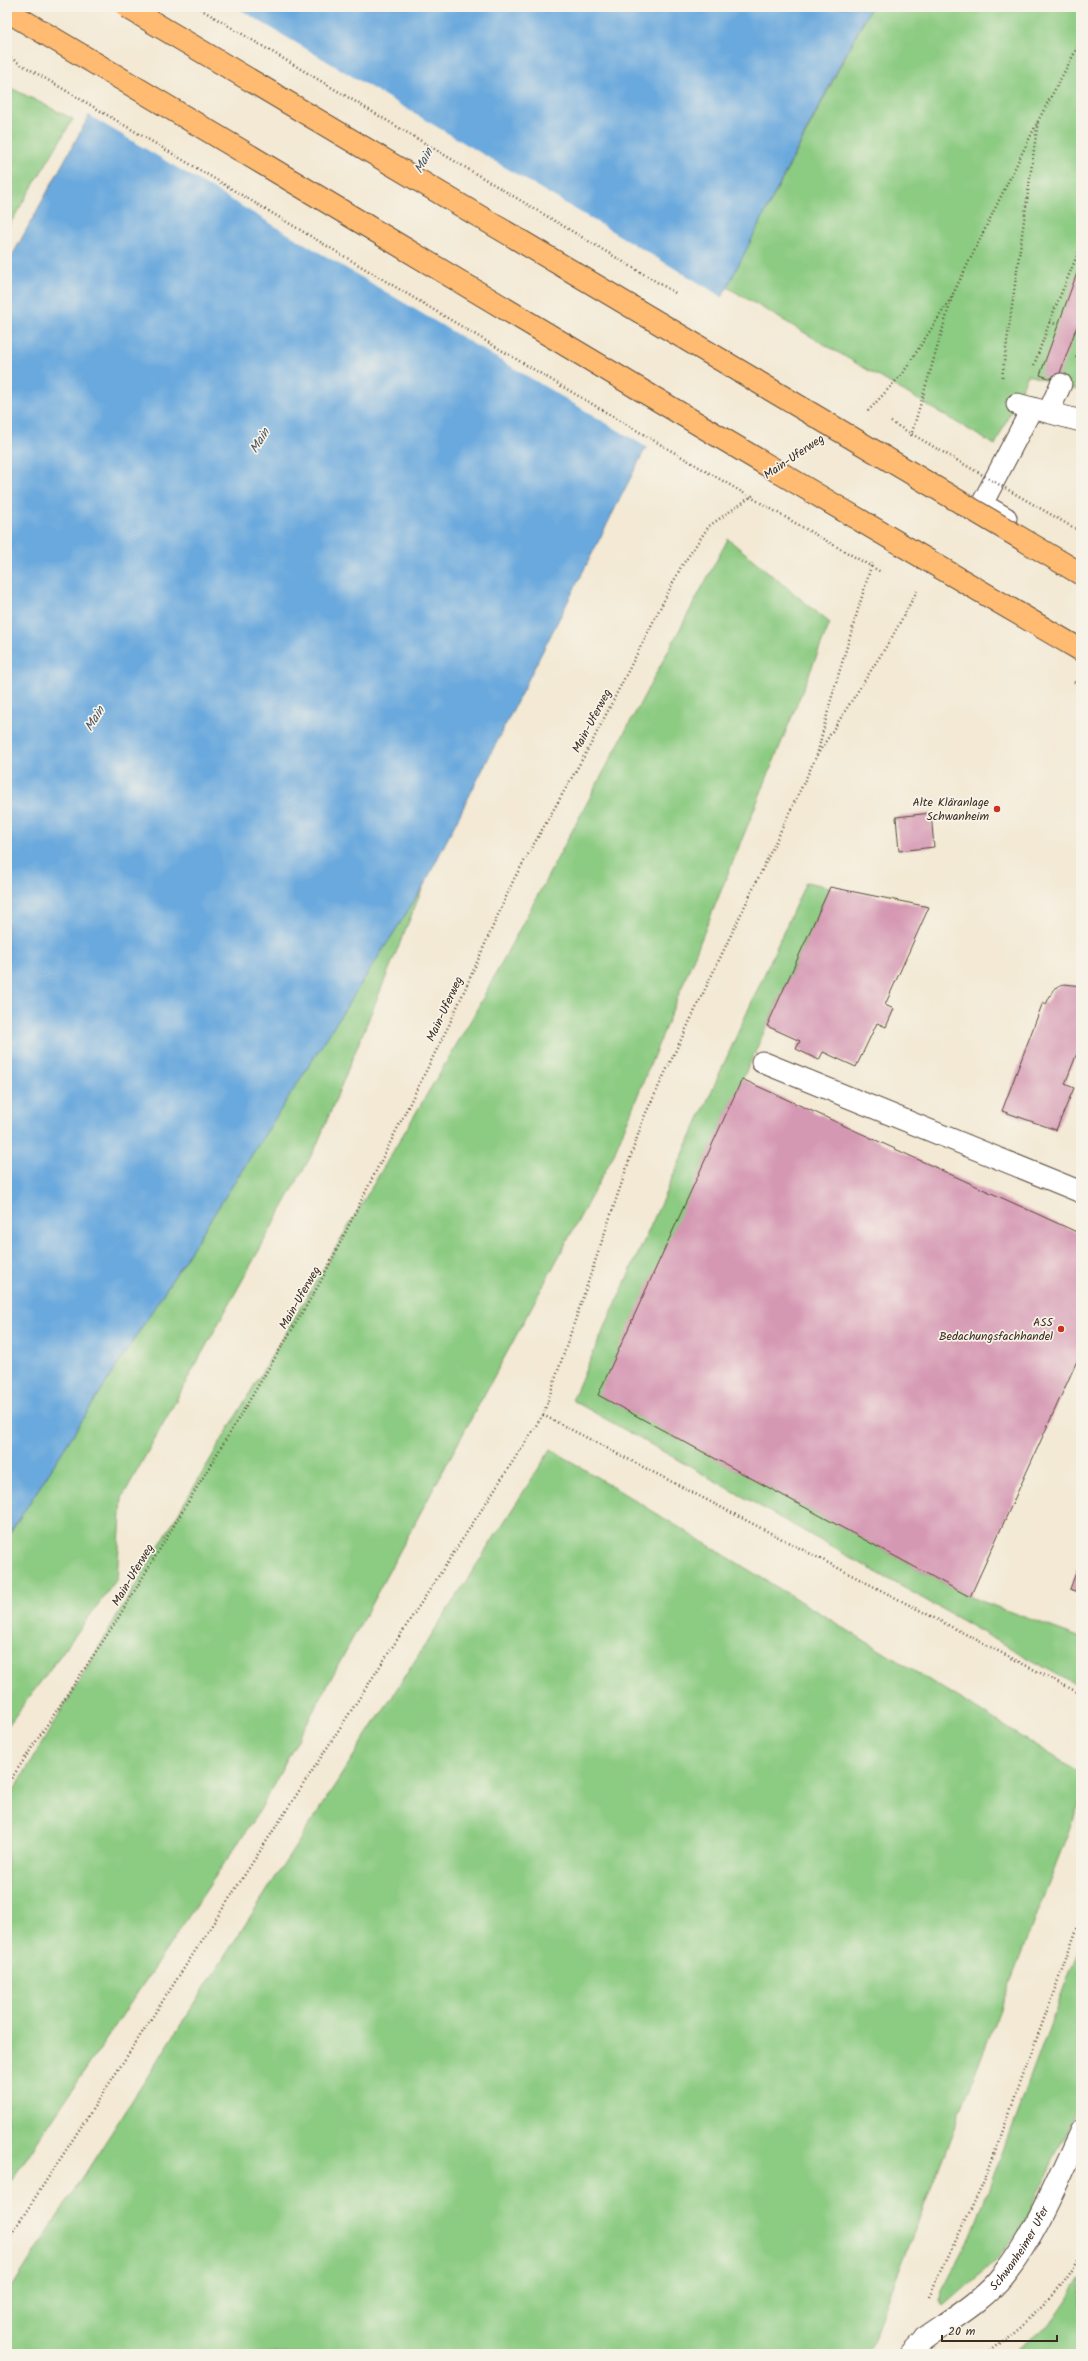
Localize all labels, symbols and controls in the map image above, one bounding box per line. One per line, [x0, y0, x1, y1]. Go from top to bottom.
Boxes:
water label: Main [409, 144, 440, 178]
water label: Main [244, 423, 276, 458]
street label: Main-Uferweg [760, 429, 829, 484]
street label: Main-Uferweg [567, 685, 617, 756]
water label: Main [79, 701, 111, 736]
place label: Alte Kläranlage Schwanheim [913, 793, 990, 826]
marker: Alte Kläranlage Schwanheim [992, 804, 1002, 814]
street label: Main-Uferweg [422, 973, 469, 1045]
street label: Main-Uferweg [274, 1263, 326, 1333]
place label: AS5 Bedachungsfachhandel [939, 1313, 1055, 1346]
marker: AS5 Bedachungsfachhandel [1056, 1324, 1066, 1334]
street label: Main-Uferweg [107, 1540, 159, 1610]
street label: Schwanheimer Ufer [985, 2202, 1054, 2295]
scale bar [942, 2317, 1057, 2343]
text: 20 m [948, 2322, 976, 2341]

